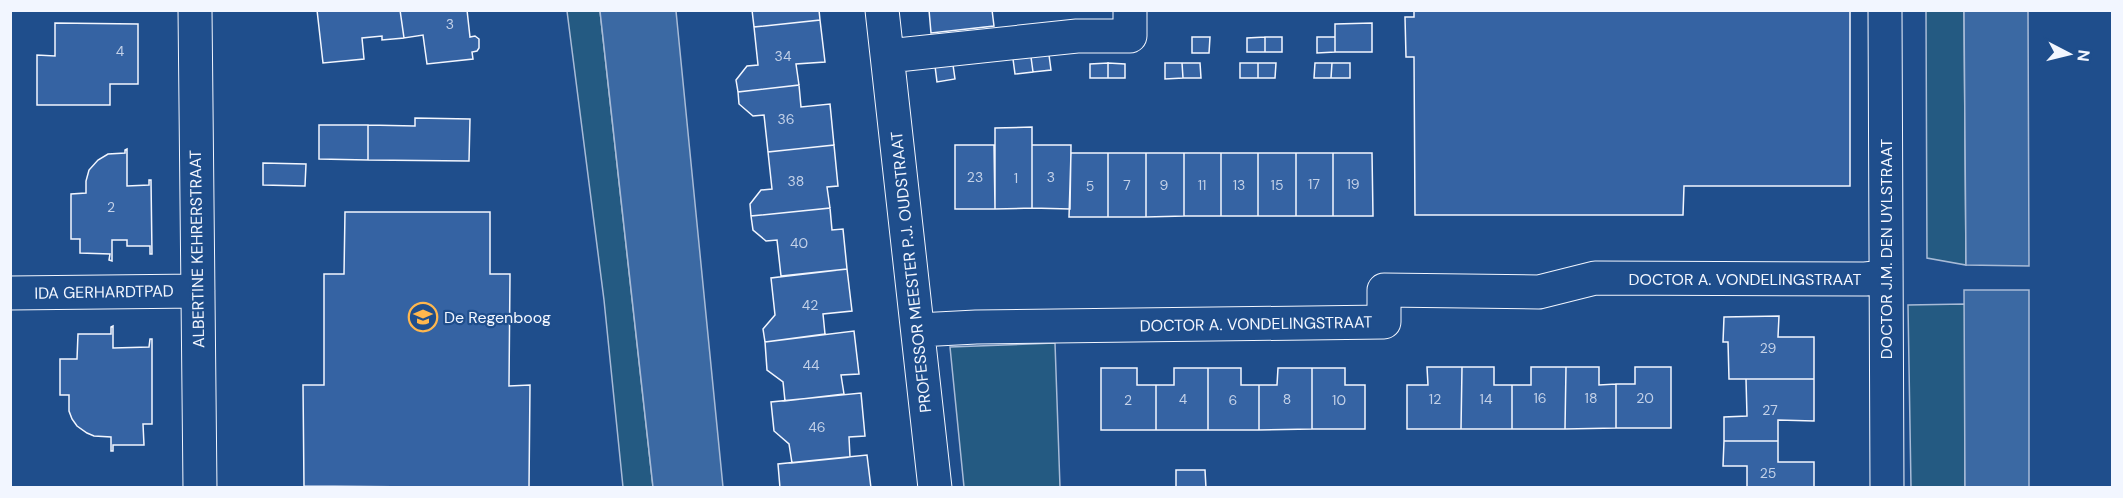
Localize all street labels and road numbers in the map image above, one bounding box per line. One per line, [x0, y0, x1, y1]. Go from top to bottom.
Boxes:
street label: PROFESSOR MEESTER P.J. OUDSTRAAT [886, 130, 936, 414]
street label: DOCTOR J.M. DEN UYLSTRAAT [1876, 139, 1897, 359]
street label: ALBERTINE KEHRERSTRAAT [185, 150, 209, 348]
street label: DOCTOR A. VONDELINGSTRAAT [1629, 269, 1861, 290]
street label: IDA GERHARDTPAD [34, 280, 174, 304]
street label: DOCTOR A. VONDELINGSTRAAT [1139, 311, 1373, 337]

